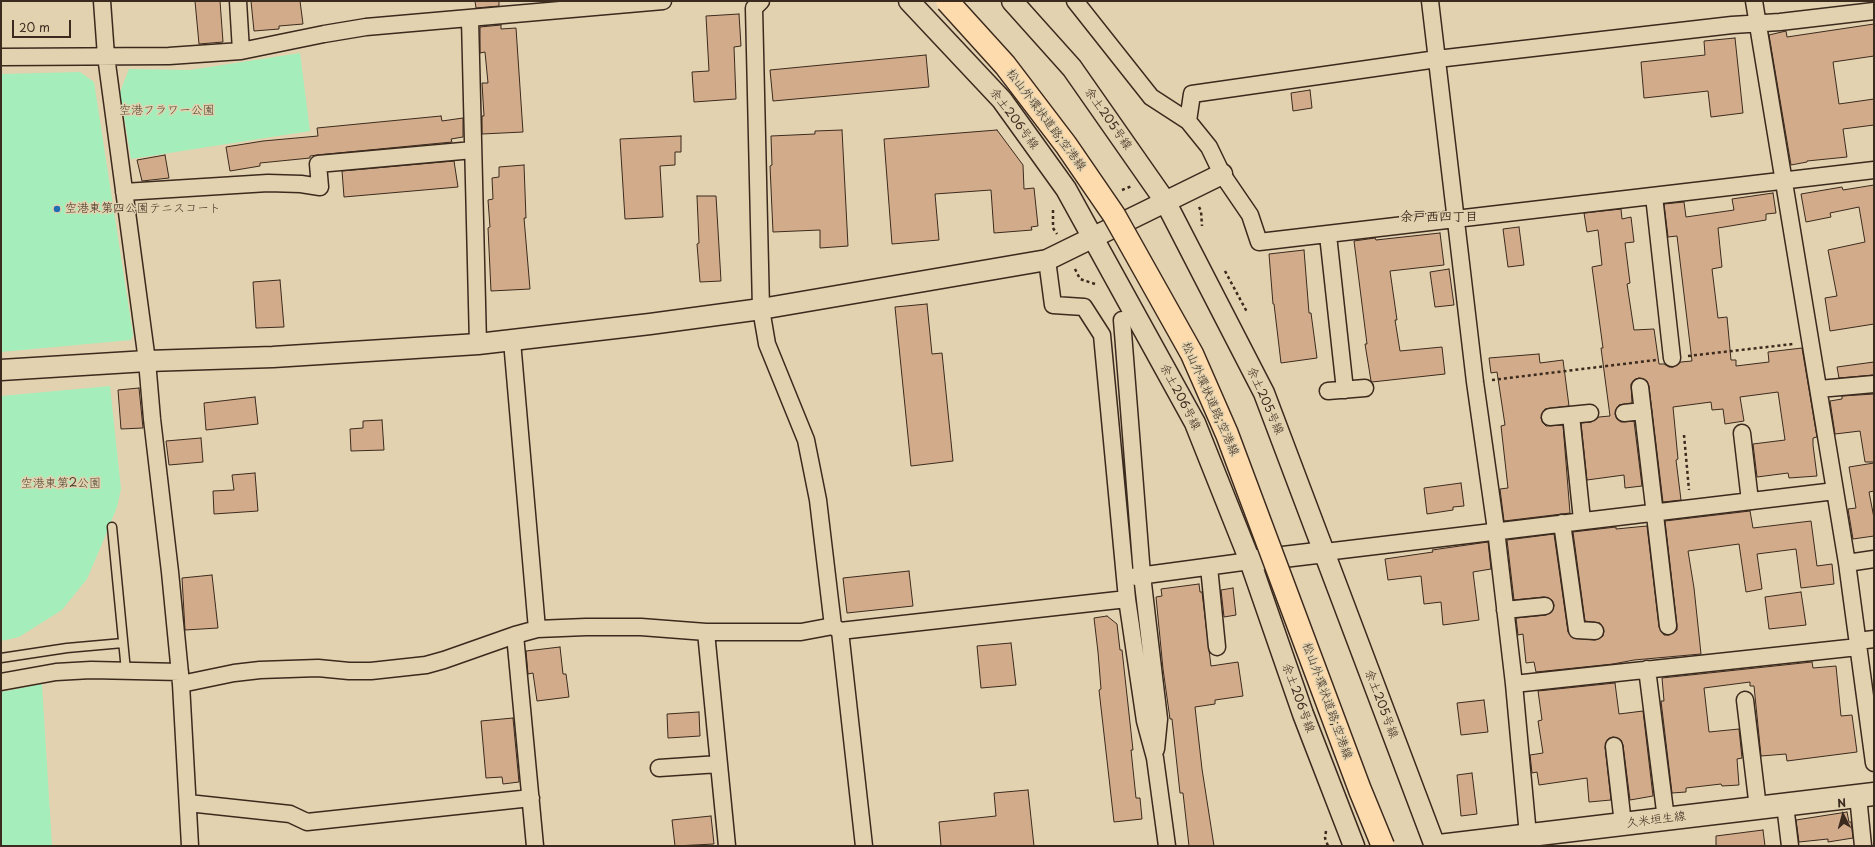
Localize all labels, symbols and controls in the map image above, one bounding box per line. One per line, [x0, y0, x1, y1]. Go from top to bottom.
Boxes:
scale bar [14, 12, 73, 38]
text: 20 m [19, 18, 50, 36]
street label: 松山外環状道路;空港線 [1003, 66, 1089, 174]
street label: 余土205号線 [1081, 85, 1135, 153]
street label: 余土206号線 [986, 86, 1042, 152]
park label: 空港フラワー公園 [119, 104, 215, 118]
place label: 空港東第四公園テニスコート [65, 202, 221, 216]
marker: 空港東第四公園テニスコート [52, 204, 62, 214]
district label: 余戸西四丁目 [1400, 209, 1478, 225]
street label: 松山外環状道路;空港線 [1178, 340, 1242, 458]
street label: 余土206号線 [1157, 361, 1203, 433]
street label: 余土205号線 [1244, 365, 1286, 437]
park label: 空港東第2公園 [21, 477, 101, 491]
street label: 松山外環状道路;空港線 [1299, 641, 1355, 761]
street label: 余土206号線 [1279, 661, 1317, 735]
street label: 余土205号線 [1361, 667, 1401, 741]
text: N [1836, 794, 1847, 811]
north arrow [1823, 795, 1863, 835]
street label: 久米垣生線 [1625, 809, 1687, 831]

